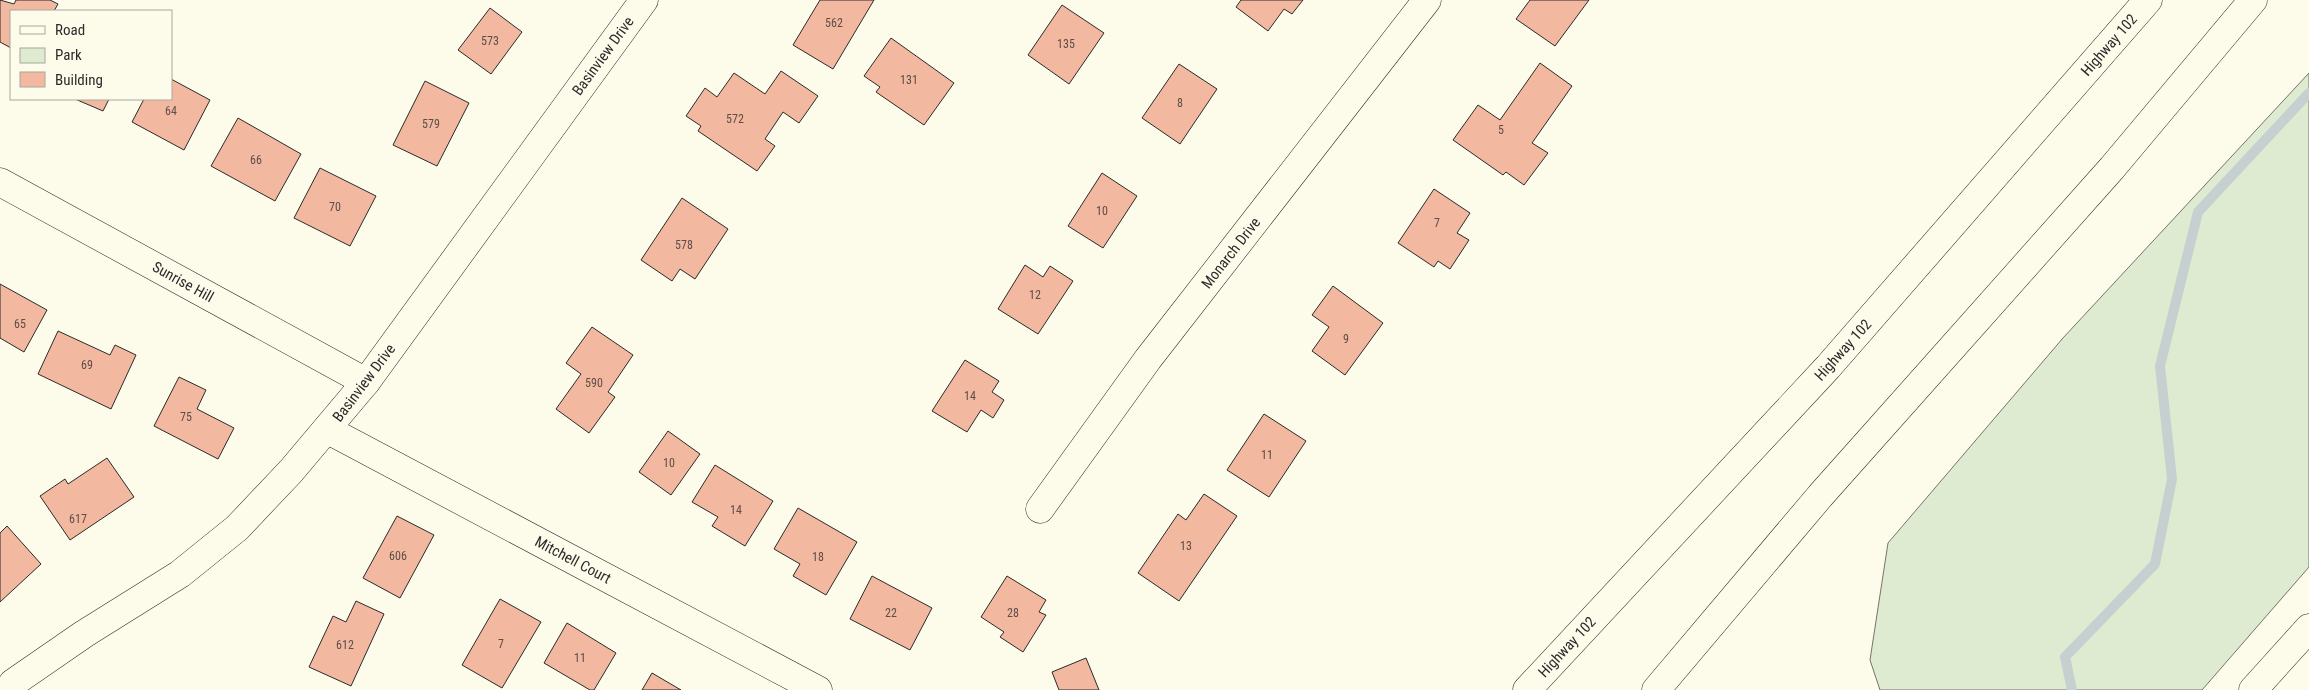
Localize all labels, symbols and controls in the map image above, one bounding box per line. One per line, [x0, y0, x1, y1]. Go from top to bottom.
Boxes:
legend [10, 10, 172, 100]
street label: Highway 102 [2077, 10, 2141, 80]
street label: Basinview Drive [568, 13, 638, 99]
house number: 562 [825, 16, 843, 30]
text: Road [55, 21, 85, 39]
house number: 573 [481, 34, 499, 48]
house number: 135 [1057, 37, 1075, 51]
text: Park [55, 46, 82, 64]
text: Building [55, 71, 103, 89]
house number: 131 [900, 73, 918, 87]
house number: 8 [1177, 96, 1183, 110]
house number: 64 [165, 104, 177, 118]
house number: 572 [726, 112, 744, 126]
house number: 579 [422, 117, 440, 131]
house number: 5 [1498, 123, 1504, 137]
house number: 66 [250, 153, 262, 167]
house number: 70 [329, 200, 341, 214]
house number: 10 [1096, 204, 1108, 218]
street label: Monarch Drive [1198, 214, 1264, 292]
house number: 7 [1434, 216, 1440, 230]
house number: 578 [675, 238, 693, 252]
street label: Sunrise Hill [149, 258, 217, 306]
house number: 12 [1029, 288, 1041, 302]
street label: Highway 102 [1811, 316, 1875, 384]
house number: 65 [14, 317, 26, 331]
house number: 9 [1343, 332, 1349, 346]
street label: Basinview Drive [329, 340, 399, 426]
house number: 69 [81, 358, 93, 372]
house number: 590 [585, 376, 603, 390]
house number: 14 [964, 389, 976, 403]
house number: 75 [180, 410, 192, 424]
house number: 11 [1261, 448, 1273, 462]
house number: 10 [663, 456, 675, 470]
house number: 14 [730, 503, 742, 517]
house number: 617 [69, 512, 87, 526]
street label: Mitchell Court [532, 532, 614, 588]
house number: 13 [1180, 539, 1192, 553]
house number: 606 [389, 549, 407, 563]
house number: 18 [812, 550, 824, 564]
house number: 22 [885, 606, 897, 620]
house number: 28 [1007, 606, 1019, 620]
street label: Highway 102 [1534, 613, 1600, 681]
house number: 7 [498, 637, 504, 651]
house number: 612 [336, 638, 354, 652]
house number: 11 [574, 651, 586, 665]

